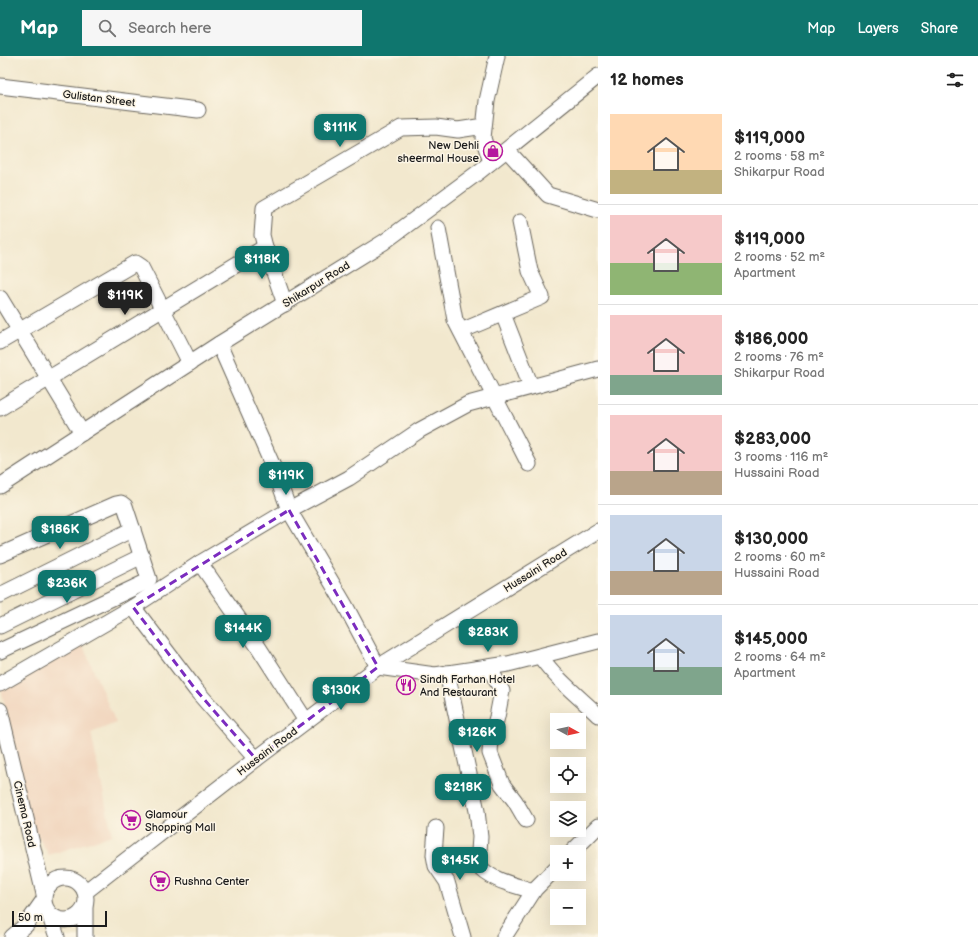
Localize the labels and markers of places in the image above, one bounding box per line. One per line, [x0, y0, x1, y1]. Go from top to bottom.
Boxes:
pin: $111K [312, 114, 368, 148]
place label: New Dehli sheermal House [397, 139, 479, 165]
shop icon: New Dehli sheermal House [482, 140, 504, 162]
pin: $118K [234, 246, 290, 280]
pin: $119K [97, 282, 153, 316]
pin: $119K [258, 462, 314, 496]
pin: $186K [32, 516, 88, 550]
pin: $236K [39, 570, 95, 604]
pin: $144K [215, 615, 271, 649]
pin: $283K [460, 619, 516, 653]
place label: Sindh Farhan Hotel And Restaurant [420, 673, 515, 699]
restaurant icon: Sindh Farhan Hotel And Restaurant [395, 674, 417, 696]
pin: $130K [313, 677, 369, 711]
pin: $126K [449, 719, 505, 753]
pin: $218K [435, 774, 491, 808]
place label: Glamour Shopping Mall [145, 808, 215, 834]
supermarket icon: Glamour Shopping Mall [120, 809, 142, 831]
pin: $145K [432, 847, 488, 881]
supermarket icon: Rushna Center [149, 870, 171, 892]
place label: Rushna Center [174, 875, 250, 888]

